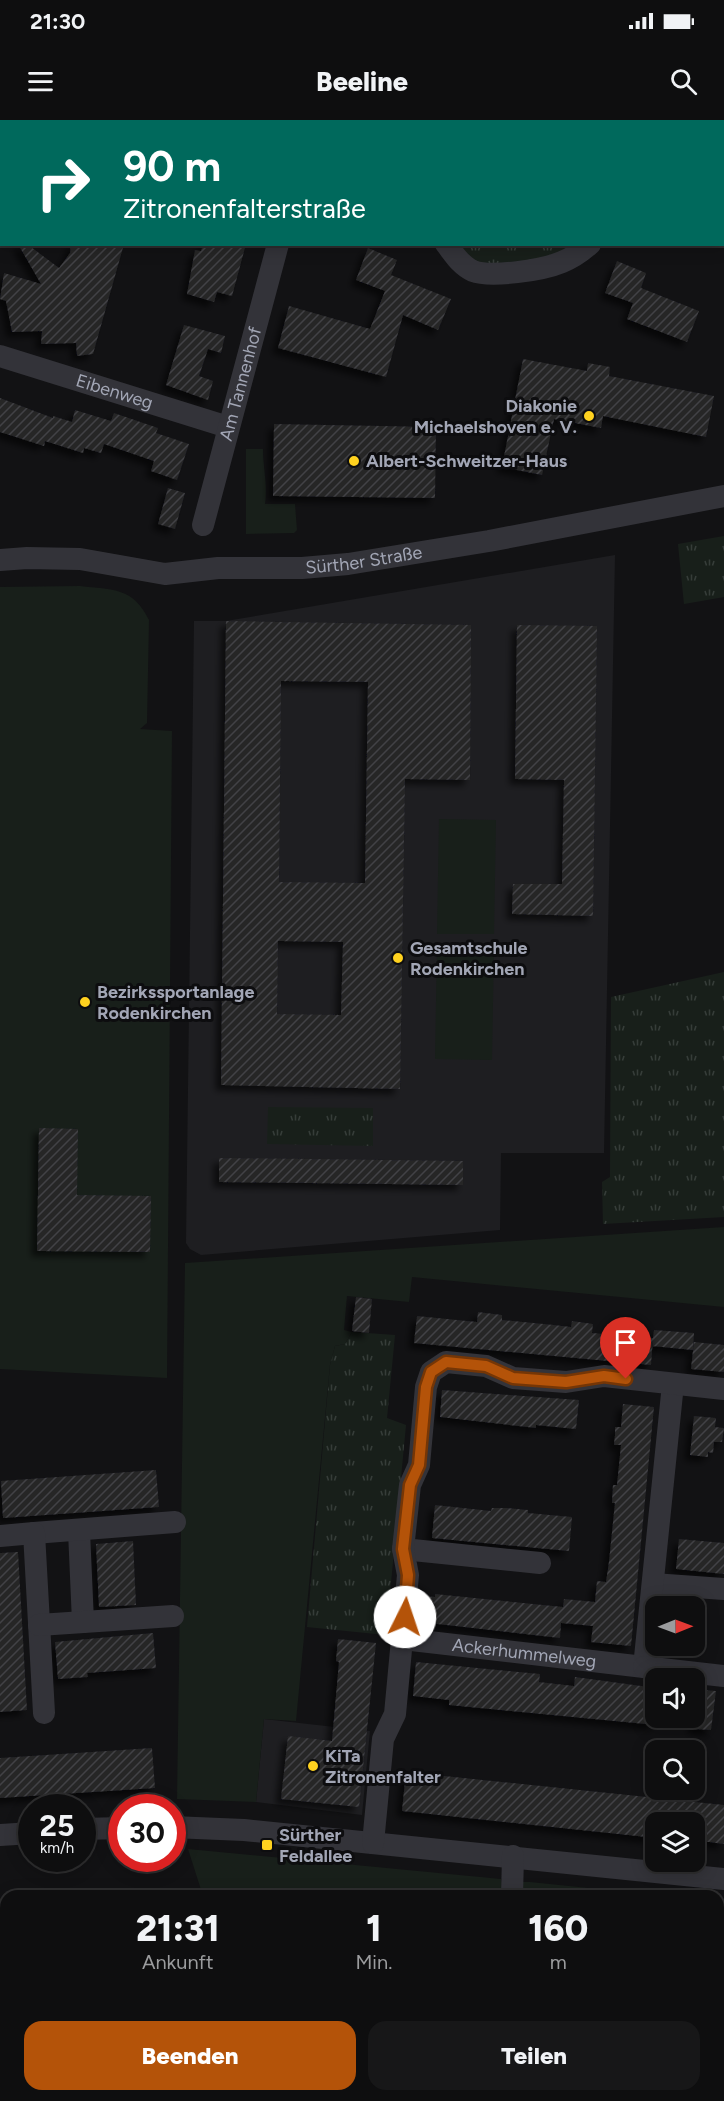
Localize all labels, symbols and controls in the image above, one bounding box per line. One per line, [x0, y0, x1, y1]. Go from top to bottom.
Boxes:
text: 21:30 [30, 8, 85, 35]
icon: menu [24, 65, 57, 98]
text: Beeline [316, 65, 408, 98]
icon: search [667, 65, 700, 98]
text: 90 m [123, 141, 221, 192]
icon: right [24, 144, 102, 222]
text: Zitronenfalterstraße [123, 192, 366, 225]
street label: Am Tannenhof [215, 324, 266, 443]
street label: Eibenweg [73, 369, 156, 414]
place label: Diakonie Michaelshoven e. V. [414, 395, 577, 438]
marker: Diakonie Michaelshoven e. V. [582, 409, 596, 423]
place label: Albert-Schweitzer-Haus [366, 450, 568, 472]
marker: Albert-Schweitzer-Haus [347, 454, 361, 468]
street label: Sürther Straße [305, 541, 424, 579]
place label: Gesamtschule Rodenkirchen [410, 937, 527, 980]
marker: Gesamtschule Rodenkirchen [391, 951, 405, 965]
place label: Bezirkssportanlage Rodenkirchen [97, 981, 254, 1024]
marker: Bezirkssportanlage Rodenkirchen [78, 995, 92, 1009]
pin [600, 1317, 651, 1379]
icon: arrive [609, 1326, 642, 1359]
position arrow [373, 1585, 437, 1649]
north arrow [645, 1596, 705, 1656]
map controls [645, 1596, 705, 1872]
street label: Ackerhummelweg [451, 1634, 598, 1672]
button: sound [645, 1668, 705, 1728]
button: search [645, 1740, 705, 1800]
place label: KiTa Zitronenfalter [325, 1745, 441, 1788]
marker: KiTa Zitronenfalter [306, 1759, 320, 1773]
speed limit sign: 30 [108, 1794, 186, 1872]
text: 25 [40, 1807, 74, 1844]
button: layers [645, 1812, 705, 1872]
place label: Sürther Feldallee [279, 1824, 352, 1867]
marker: Sürther Feldallee [260, 1838, 274, 1852]
text: km/h [40, 1839, 74, 1857]
text: 21:31 [136, 1907, 220, 1950]
text: 1 [366, 1907, 382, 1950]
text: 160 [528, 1907, 588, 1950]
text: Ankunft [142, 1950, 214, 1974]
text: Min. [355, 1950, 392, 1974]
text: m [550, 1950, 567, 1974]
button: Beenden [24, 2021, 356, 2090]
button: Teilen [368, 2021, 700, 2090]

